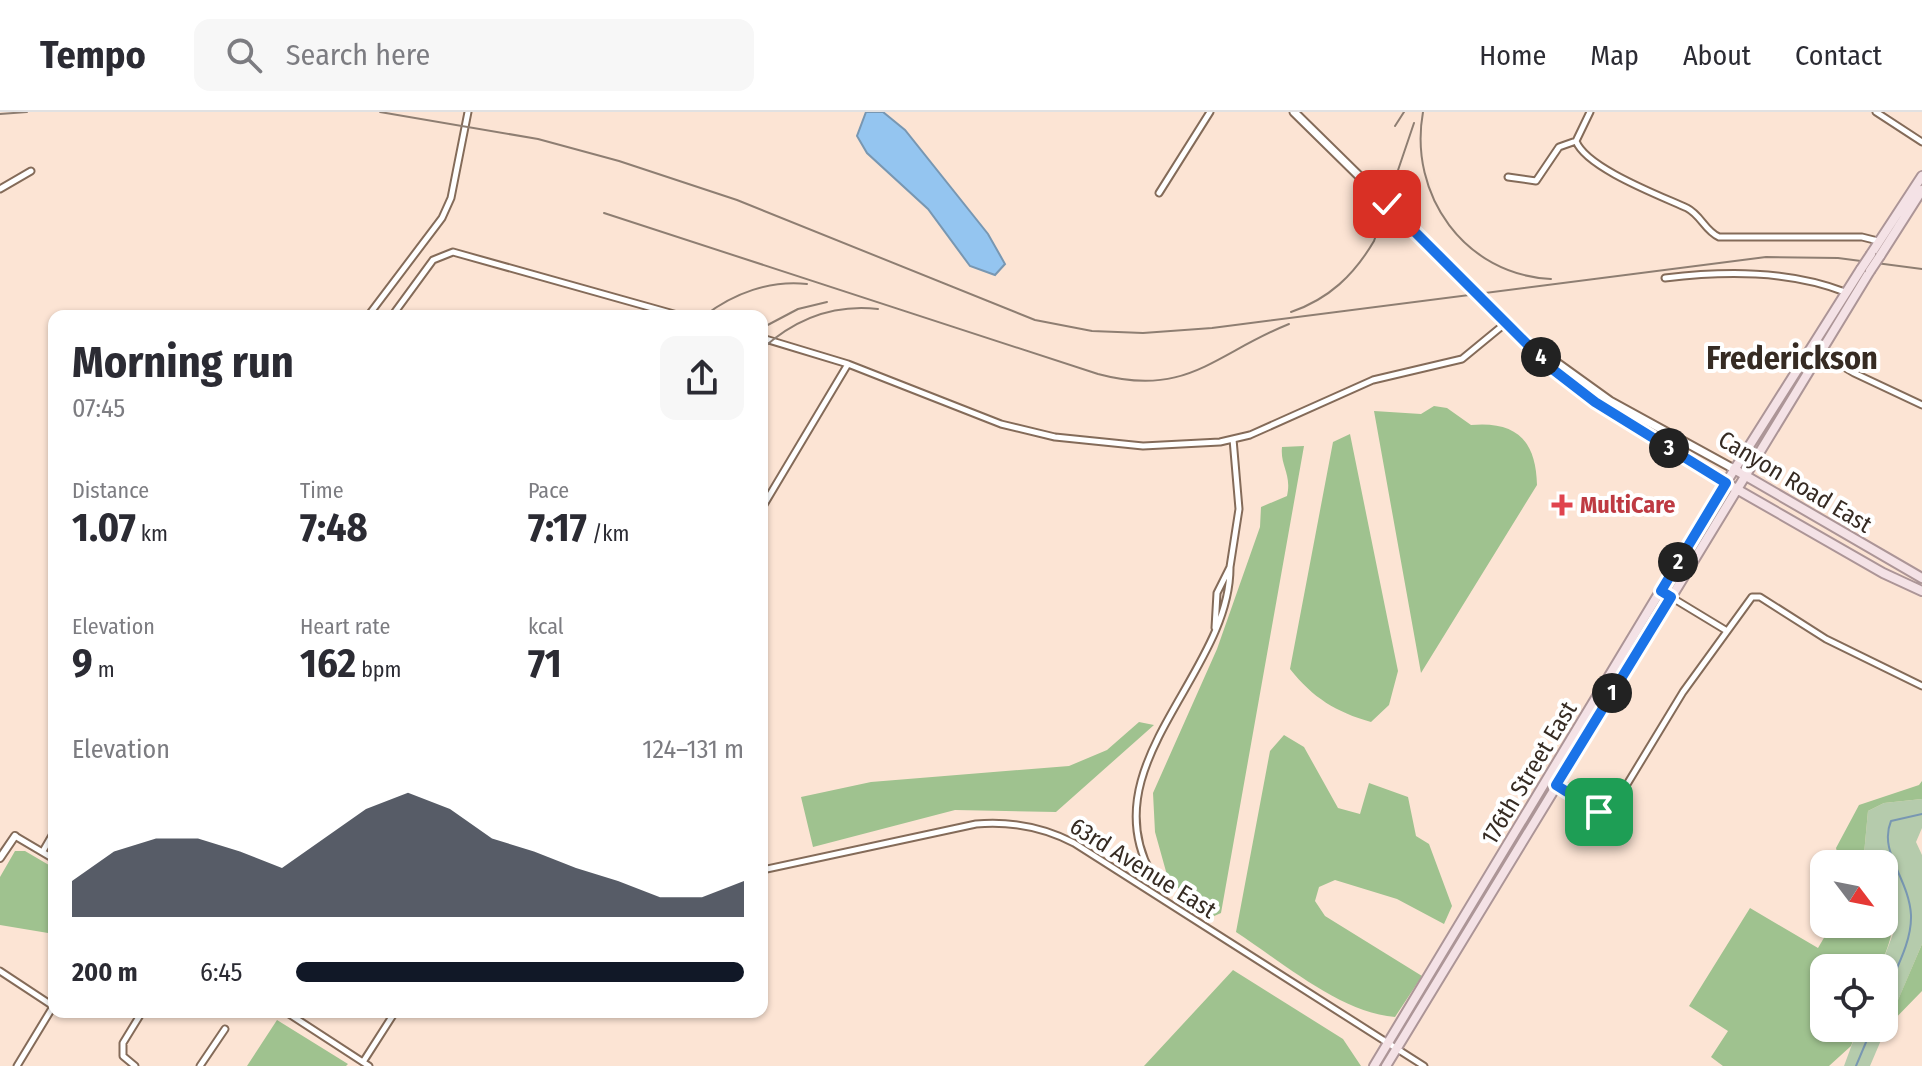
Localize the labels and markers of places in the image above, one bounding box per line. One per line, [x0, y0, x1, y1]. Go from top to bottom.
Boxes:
pin [1353, 170, 1421, 238]
pin: 4 [1521, 337, 1561, 377]
pin: 3 [1649, 428, 1689, 468]
place label: MultiCare [1580, 491, 1676, 519]
marker: MultiCare [1551, 494, 1573, 516]
pin: 2 [1658, 542, 1698, 582]
pin: 1 [1592, 673, 1632, 713]
pin [1565, 778, 1633, 846]

